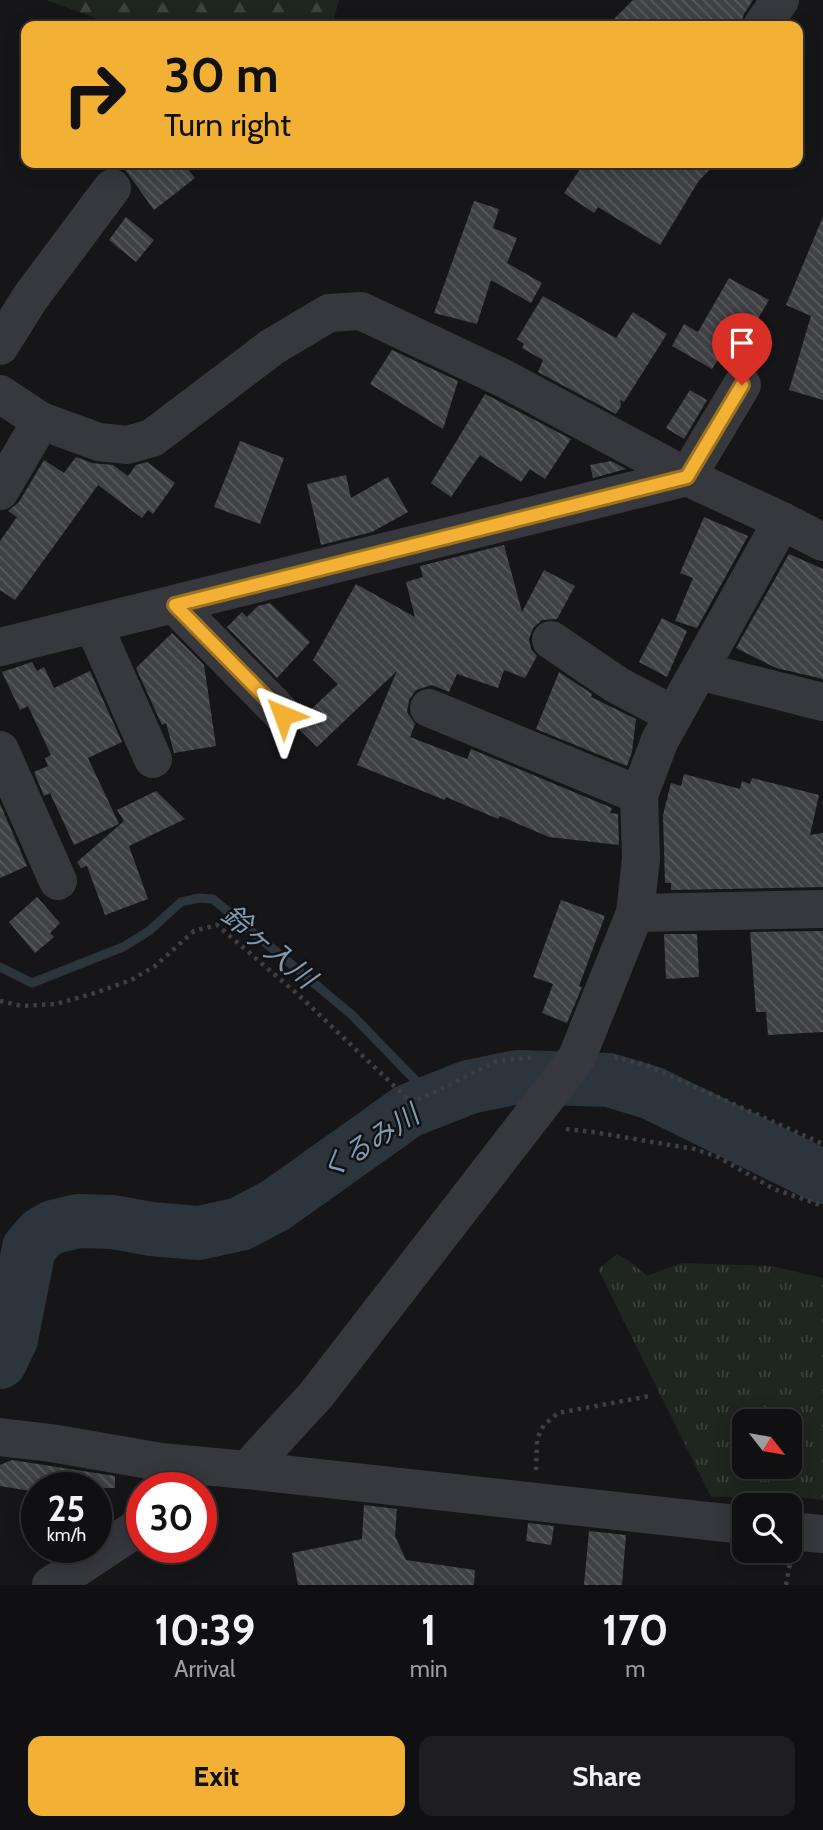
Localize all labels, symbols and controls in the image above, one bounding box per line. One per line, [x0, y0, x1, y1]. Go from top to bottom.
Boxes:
text: 30 m [164, 45, 279, 104]
icon: right [49, 49, 140, 140]
text: Turn right [164, 105, 291, 144]
pin [712, 313, 772, 385]
icon: arrive [723, 324, 761, 362]
position arrow [246, 678, 320, 752]
water label: 鈴ヶ入川 [215, 897, 325, 997]
water label: くるみ川 [313, 1096, 428, 1187]
north arrow [732, 1409, 802, 1479]
map controls [732, 1409, 802, 1563]
speed limit sign: 30 [126, 1472, 217, 1563]
text: 25 [48, 1487, 85, 1530]
button: search [732, 1493, 802, 1563]
text: km/h [47, 1524, 86, 1546]
text: 10:39 [155, 1604, 255, 1656]
text: 1 [421, 1604, 436, 1656]
text: 170 [602, 1604, 668, 1656]
text: Arrival [174, 1655, 236, 1683]
text: min [410, 1655, 448, 1683]
text: m [625, 1655, 645, 1683]
button: Exit [28, 1736, 405, 1816]
button: Share [419, 1736, 795, 1816]

